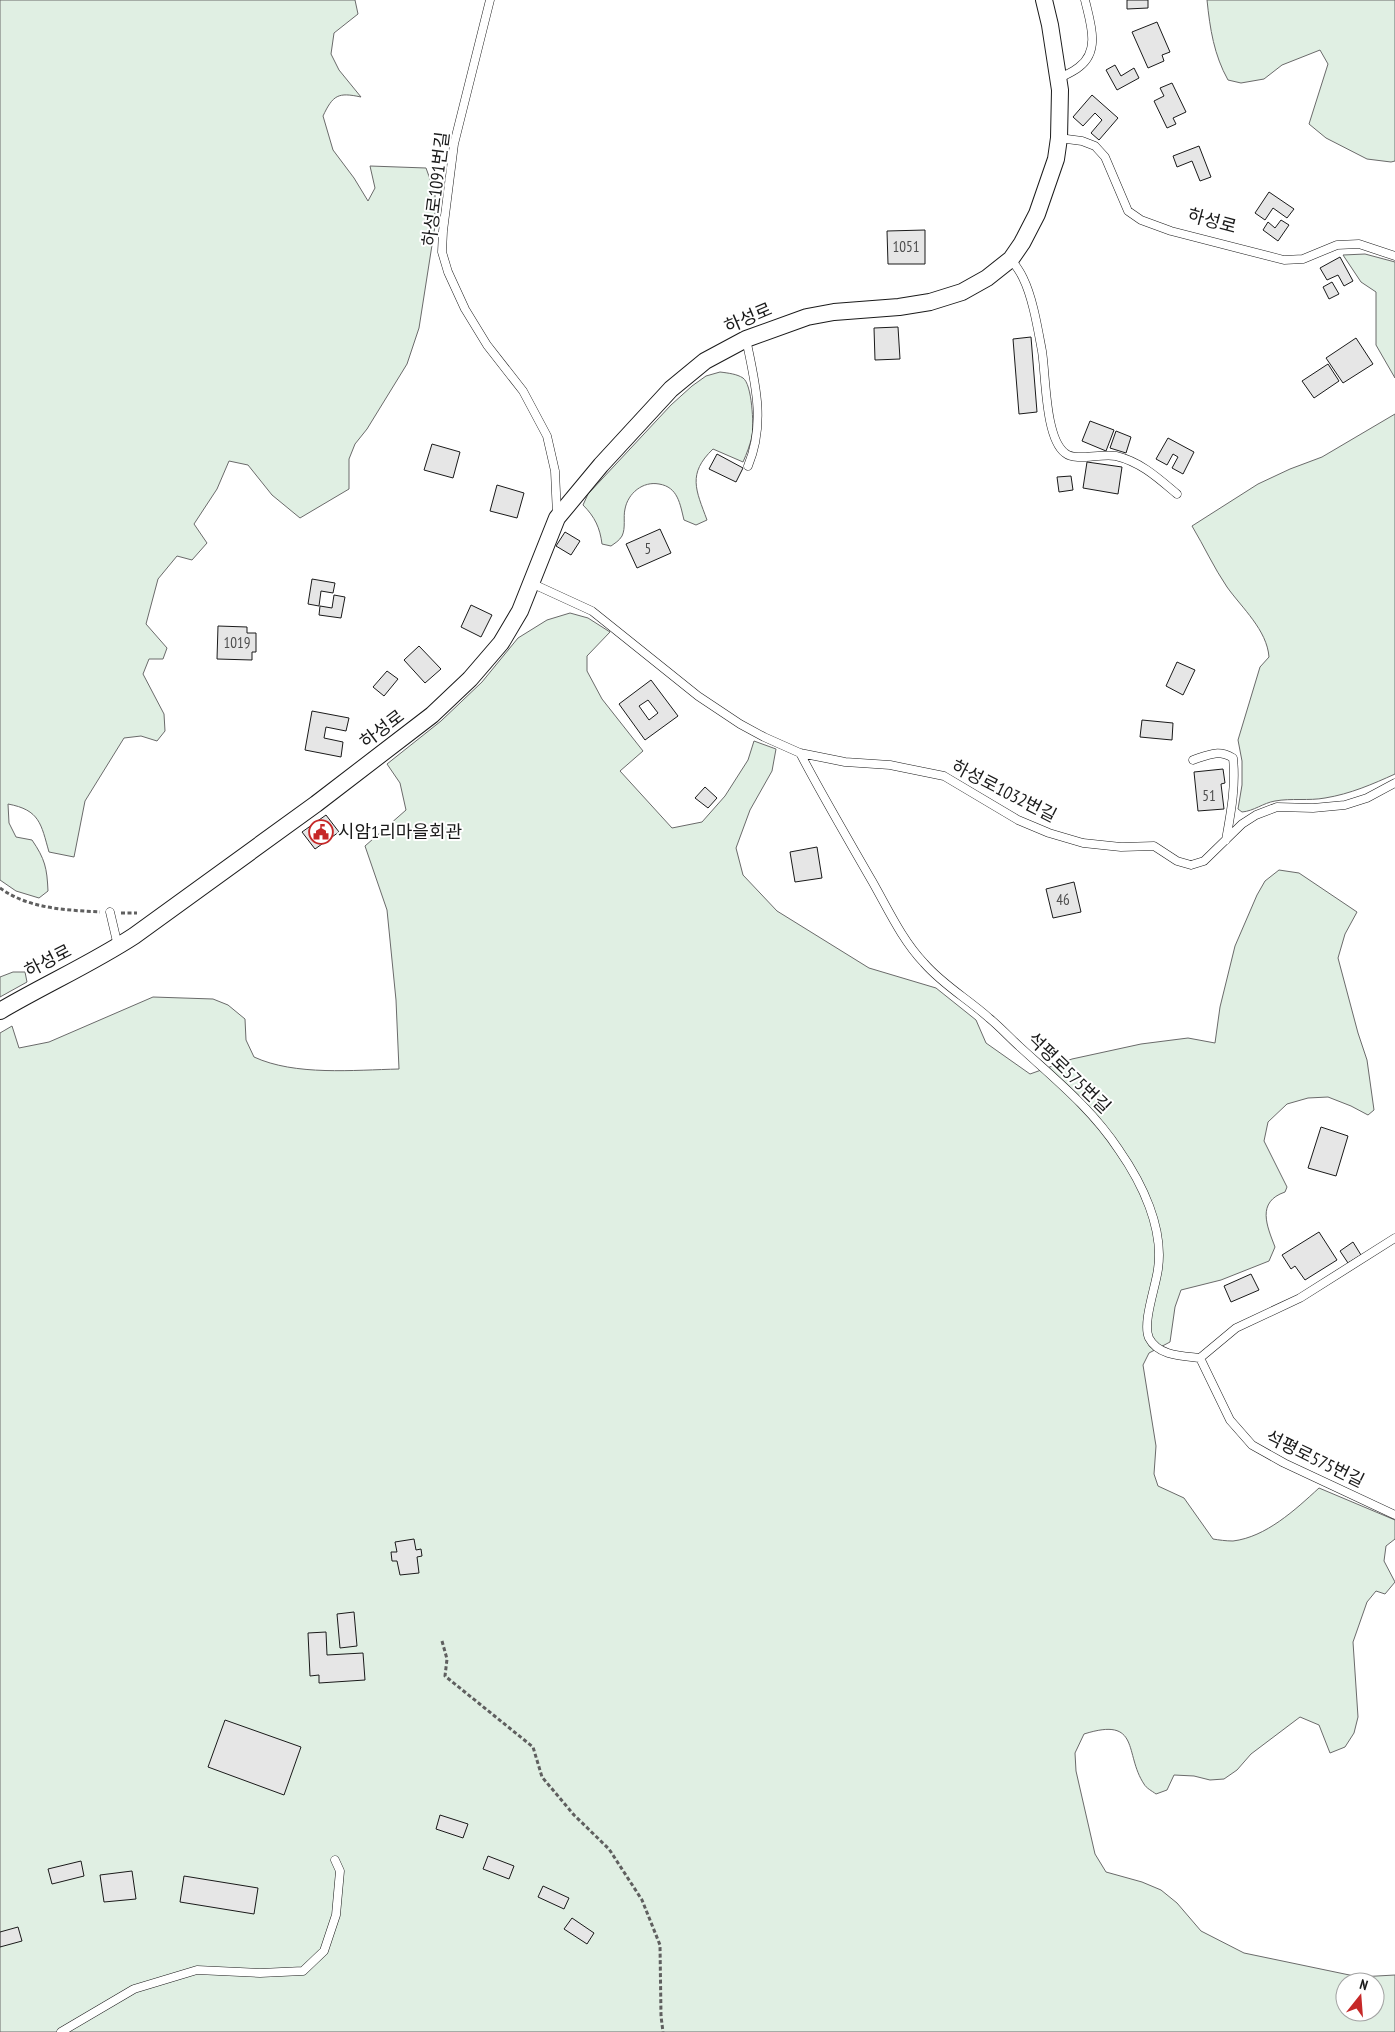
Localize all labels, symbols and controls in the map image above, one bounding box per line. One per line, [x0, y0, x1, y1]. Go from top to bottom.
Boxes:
street label: 하성로1091번길 [417, 130, 454, 248]
street label: 하성로 [1185, 203, 1239, 238]
house number: 1051 [892, 237, 920, 256]
street label: 하성로 [720, 297, 775, 338]
house number: 5 [645, 539, 651, 558]
house number: 1019 [223, 633, 251, 652]
street label: 하성로 [355, 704, 408, 753]
street label: 하성로1032번길 [948, 754, 1061, 827]
house number: 51 [1202, 786, 1216, 805]
public building icon: 시암1리마을회관 [308, 819, 334, 845]
place label: 시암1리마을회관 [338, 820, 462, 843]
house number: 46 [1056, 890, 1070, 909]
street label: 하성로 [20, 939, 75, 982]
street label: 석평로575번길 [1023, 1027, 1116, 1118]
street label: 석평로575번길 [1262, 1425, 1368, 1492]
north arrow [1335, 1972, 1385, 2022]
text: N [1358, 1975, 1370, 1994]

